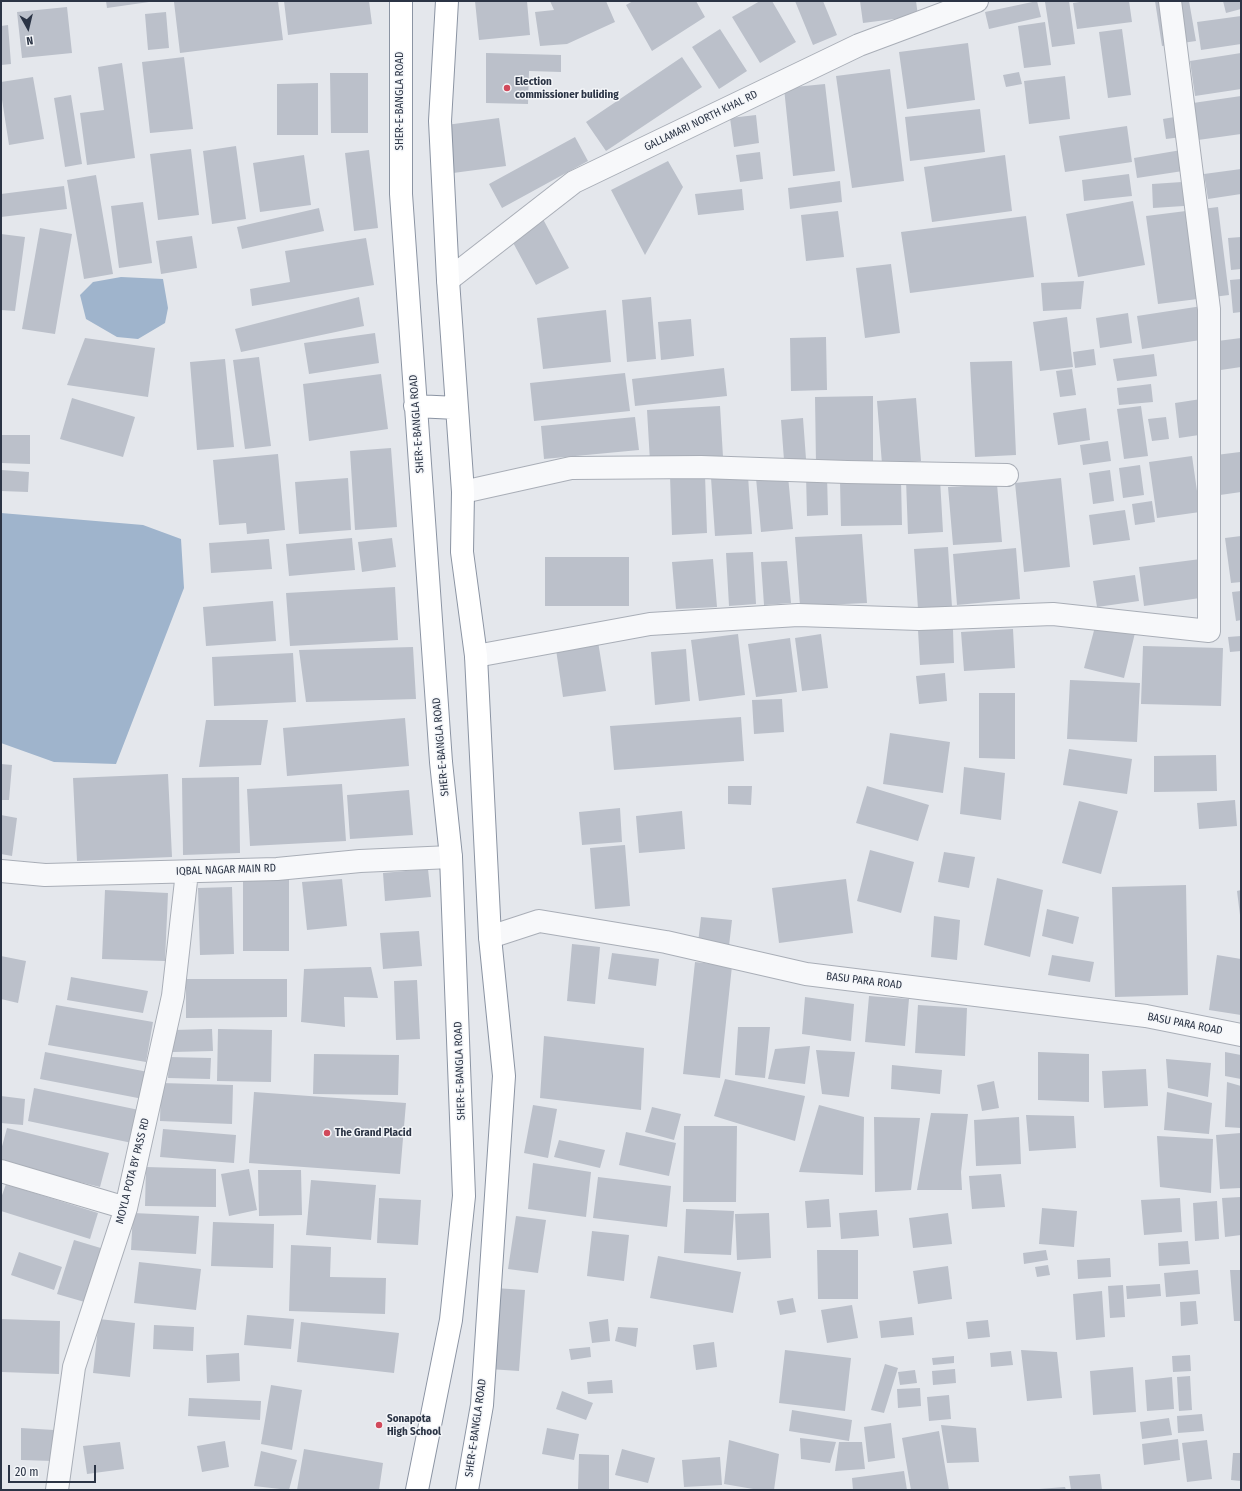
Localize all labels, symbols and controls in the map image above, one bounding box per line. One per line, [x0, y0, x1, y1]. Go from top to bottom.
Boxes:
north arrow [8, 8, 48, 48]
text: N [26, 33, 34, 47]
street label: SHER-E-BANGLA ROAD [393, 52, 407, 150]
place label: Election commissioner buliding [515, 75, 619, 101]
marker: Election commissioner buliding [502, 83, 512, 93]
street label: GALLAMARI NORTH KHAL RD [642, 88, 760, 154]
street label: SHER-E-BANGLA ROAD [407, 374, 427, 474]
street label: SHER-E-BANGLA ROAD [430, 697, 452, 797]
street label: IQBAL NAGAR MAIN RD [176, 862, 276, 878]
street label: BASU PARA ROAD [825, 970, 903, 992]
street label: BASU PARA ROAD [1146, 1010, 1224, 1038]
street label: SHER-E-BANGLA ROAD [452, 1021, 468, 1121]
street label: MOYLA POTA BY PASS RD [113, 1117, 153, 1225]
place label: The Grand Placid [335, 1126, 412, 1140]
marker: The Grand Placid [322, 1128, 332, 1138]
street label: SHER-E-BANGLA ROAD [463, 1378, 489, 1478]
place label: Sonapota High School [387, 1412, 441, 1438]
marker: Sonapota High School [374, 1420, 384, 1430]
scale bar [10, 1457, 98, 1483]
text: 20 m [15, 1465, 39, 1479]

